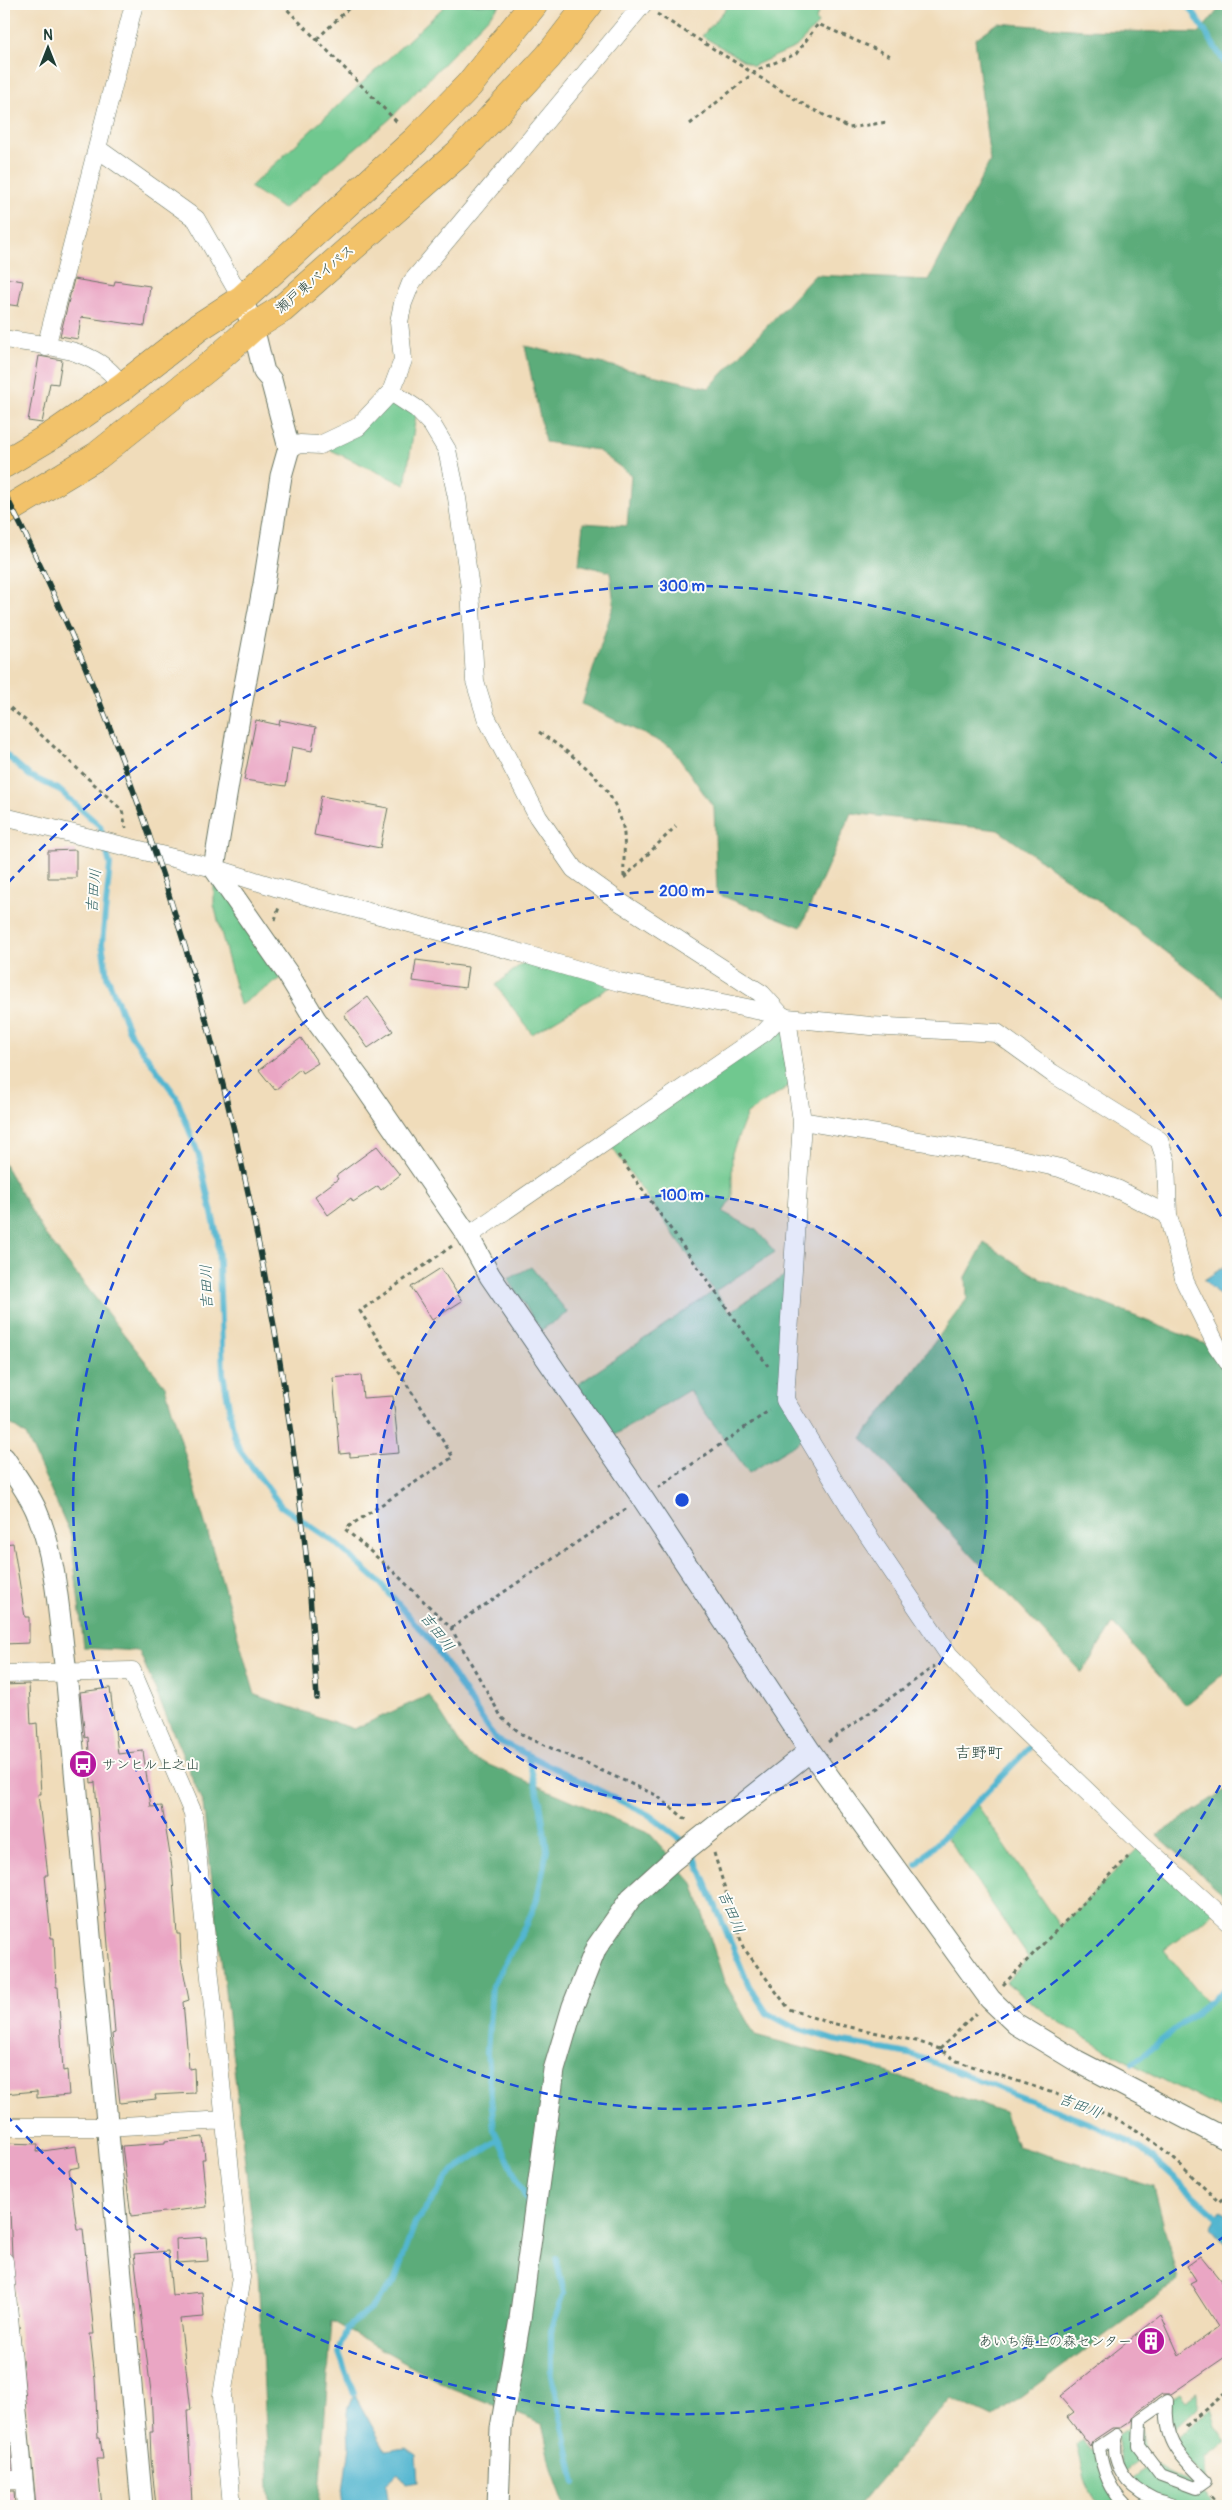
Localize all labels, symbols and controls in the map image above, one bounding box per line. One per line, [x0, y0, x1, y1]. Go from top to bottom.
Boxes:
north arrow [22, 22, 72, 72]
text: N [43, 27, 53, 44]
street label: 瀬戸東バイパス [272, 241, 358, 317]
text: 300 m [659, 577, 705, 596]
water label: 吉田川 [83, 868, 105, 914]
text: 200 m [659, 882, 705, 901]
text: 100 m [661, 1186, 703, 1205]
water label: 吉田川 [197, 1264, 217, 1310]
centre of rings [673, 1491, 691, 1509]
water label: 吉田川 [416, 1608, 458, 1656]
district label: 吉野町 [955, 1743, 1003, 1763]
bus stop icon: サンヒル上之山 [68, 1749, 98, 1779]
place label: サンヒル上之山 [102, 1756, 200, 1773]
water label: 吉田川 [713, 1888, 749, 1936]
water label: 吉田川 [1056, 2089, 1104, 2123]
building icon: あいち海上の森センター [1136, 2326, 1166, 2356]
place label: あいち海上の森センター [979, 2333, 1132, 2350]

